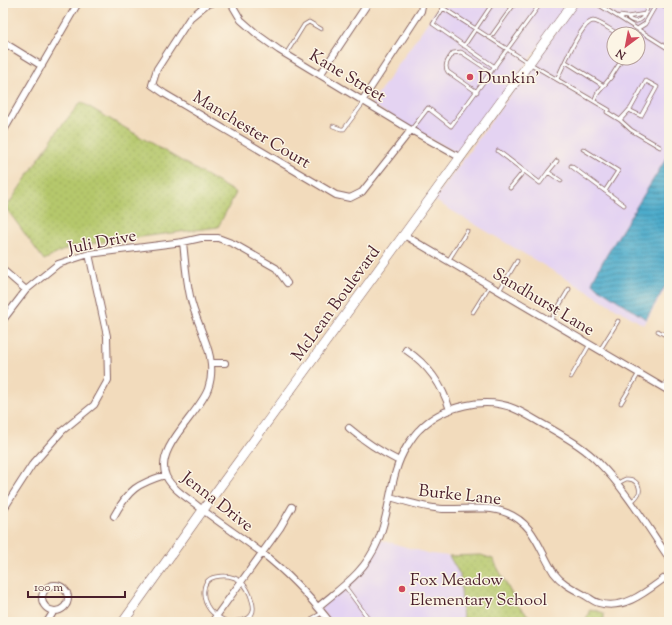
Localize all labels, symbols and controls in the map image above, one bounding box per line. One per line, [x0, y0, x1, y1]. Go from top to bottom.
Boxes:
north arrow [606, 26, 646, 66]
street label: Kane Street [304, 44, 390, 109]
text: N [613, 44, 630, 63]
place label: Dunkin' [478, 67, 539, 91]
marker: Dunkin' [465, 72, 475, 82]
street label: Manchester Court [188, 86, 315, 175]
street label: Juli Drive [65, 225, 139, 262]
street label: McLean Boulevard [287, 241, 387, 367]
street label: Sandhurst Lane [487, 263, 599, 343]
street label: Jenna Drive [175, 466, 258, 538]
street label: Burke Lane [417, 480, 502, 512]
place label: Fox Meadow Elementary School [410, 569, 547, 613]
scale bar [28, 573, 125, 599]
text: 100 m [34, 579, 63, 597]
marker: Fox Meadow Elementary School [397, 584, 407, 594]

